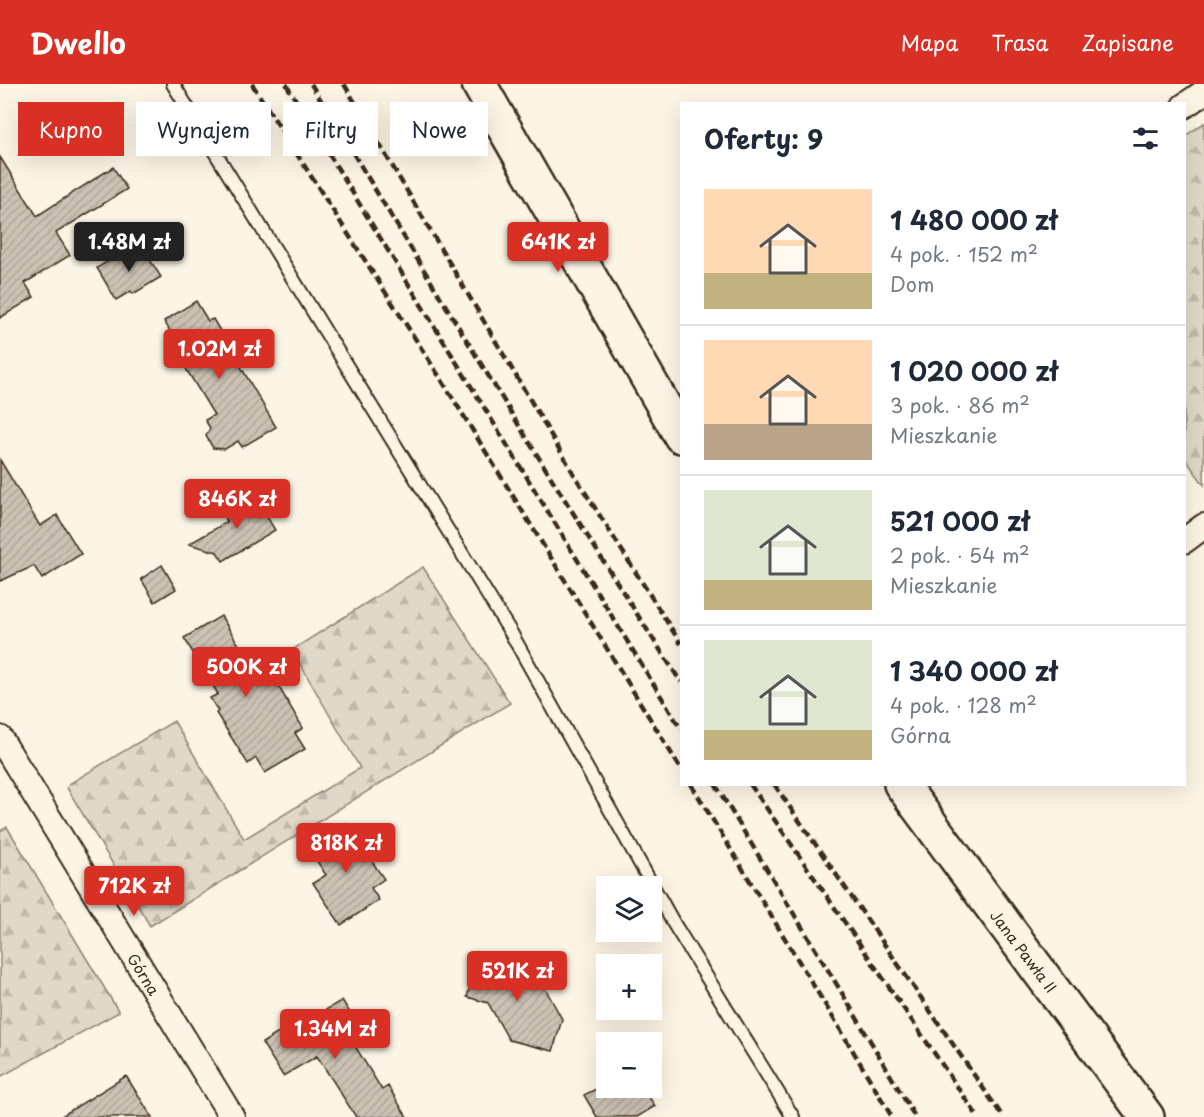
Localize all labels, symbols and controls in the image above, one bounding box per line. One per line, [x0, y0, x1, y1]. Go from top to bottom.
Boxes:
text: Dwello [30, 21, 126, 64]
text: Mapa [901, 26, 958, 58]
text: Trasa [991, 26, 1048, 58]
text: Zapisane [1081, 26, 1174, 58]
chip: Kupno [18, 102, 124, 156]
chip: Wynajem [136, 102, 271, 156]
chip: Filtry [283, 102, 378, 156]
chip: Nowe [390, 102, 488, 156]
text: Oferty: 9 [704, 119, 823, 158]
icon: filters [1129, 122, 1162, 155]
text: 1 480 000 zł [890, 200, 1057, 239]
icon: home [752, 213, 824, 285]
pin: 1.48M zł [67, 222, 191, 273]
pin: 641K zł [503, 222, 613, 273]
text: 1.48M zł [88, 226, 170, 256]
text: 641K zł [521, 226, 595, 256]
text: 4 pok. · 152 m² [890, 239, 1038, 269]
text: Dom [890, 269, 934, 299]
pin: 1.02M zł [157, 329, 281, 380]
text: 1.02M zł [177, 333, 261, 363]
text: 1 020 000 zł [890, 351, 1058, 390]
icon: home [752, 364, 824, 436]
text: 3 pok. · 86 m² [890, 390, 1030, 420]
text: Mieszkanie [890, 420, 998, 450]
pin: 846K zł [182, 479, 292, 530]
text: 846K zł [198, 483, 276, 513]
text: 521 000 zł [890, 501, 1029, 540]
icon: home [752, 514, 824, 586]
text: 2 pok. · 54 m² [890, 540, 1030, 570]
text: Mieszkanie [890, 570, 998, 600]
pin: 500K zł [191, 647, 301, 698]
text: 500K zł [206, 651, 286, 681]
text: 1 340 000 zł [890, 651, 1057, 690]
icon: home [752, 664, 824, 736]
text: 4 pok. · 128 m² [890, 690, 1037, 720]
text: Górna [890, 720, 951, 750]
pin: 818K zł [291, 823, 401, 874]
text: 818K zł [310, 827, 382, 857]
pin: 712K zł [79, 866, 189, 917]
text: 712K zł [98, 870, 170, 900]
map controls [596, 876, 662, 1098]
button: layers [596, 876, 662, 942]
street label: Jana Pawła II [985, 905, 1063, 997]
street label: Górna [122, 949, 166, 1000]
pin: 521K zł [462, 951, 572, 1002]
button: + [596, 954, 662, 1020]
text: 521K zł [481, 955, 553, 985]
pin: 1.34M zł [273, 1009, 397, 1060]
text: 1.34M zł [294, 1013, 376, 1043]
button: − [596, 1032, 662, 1098]

